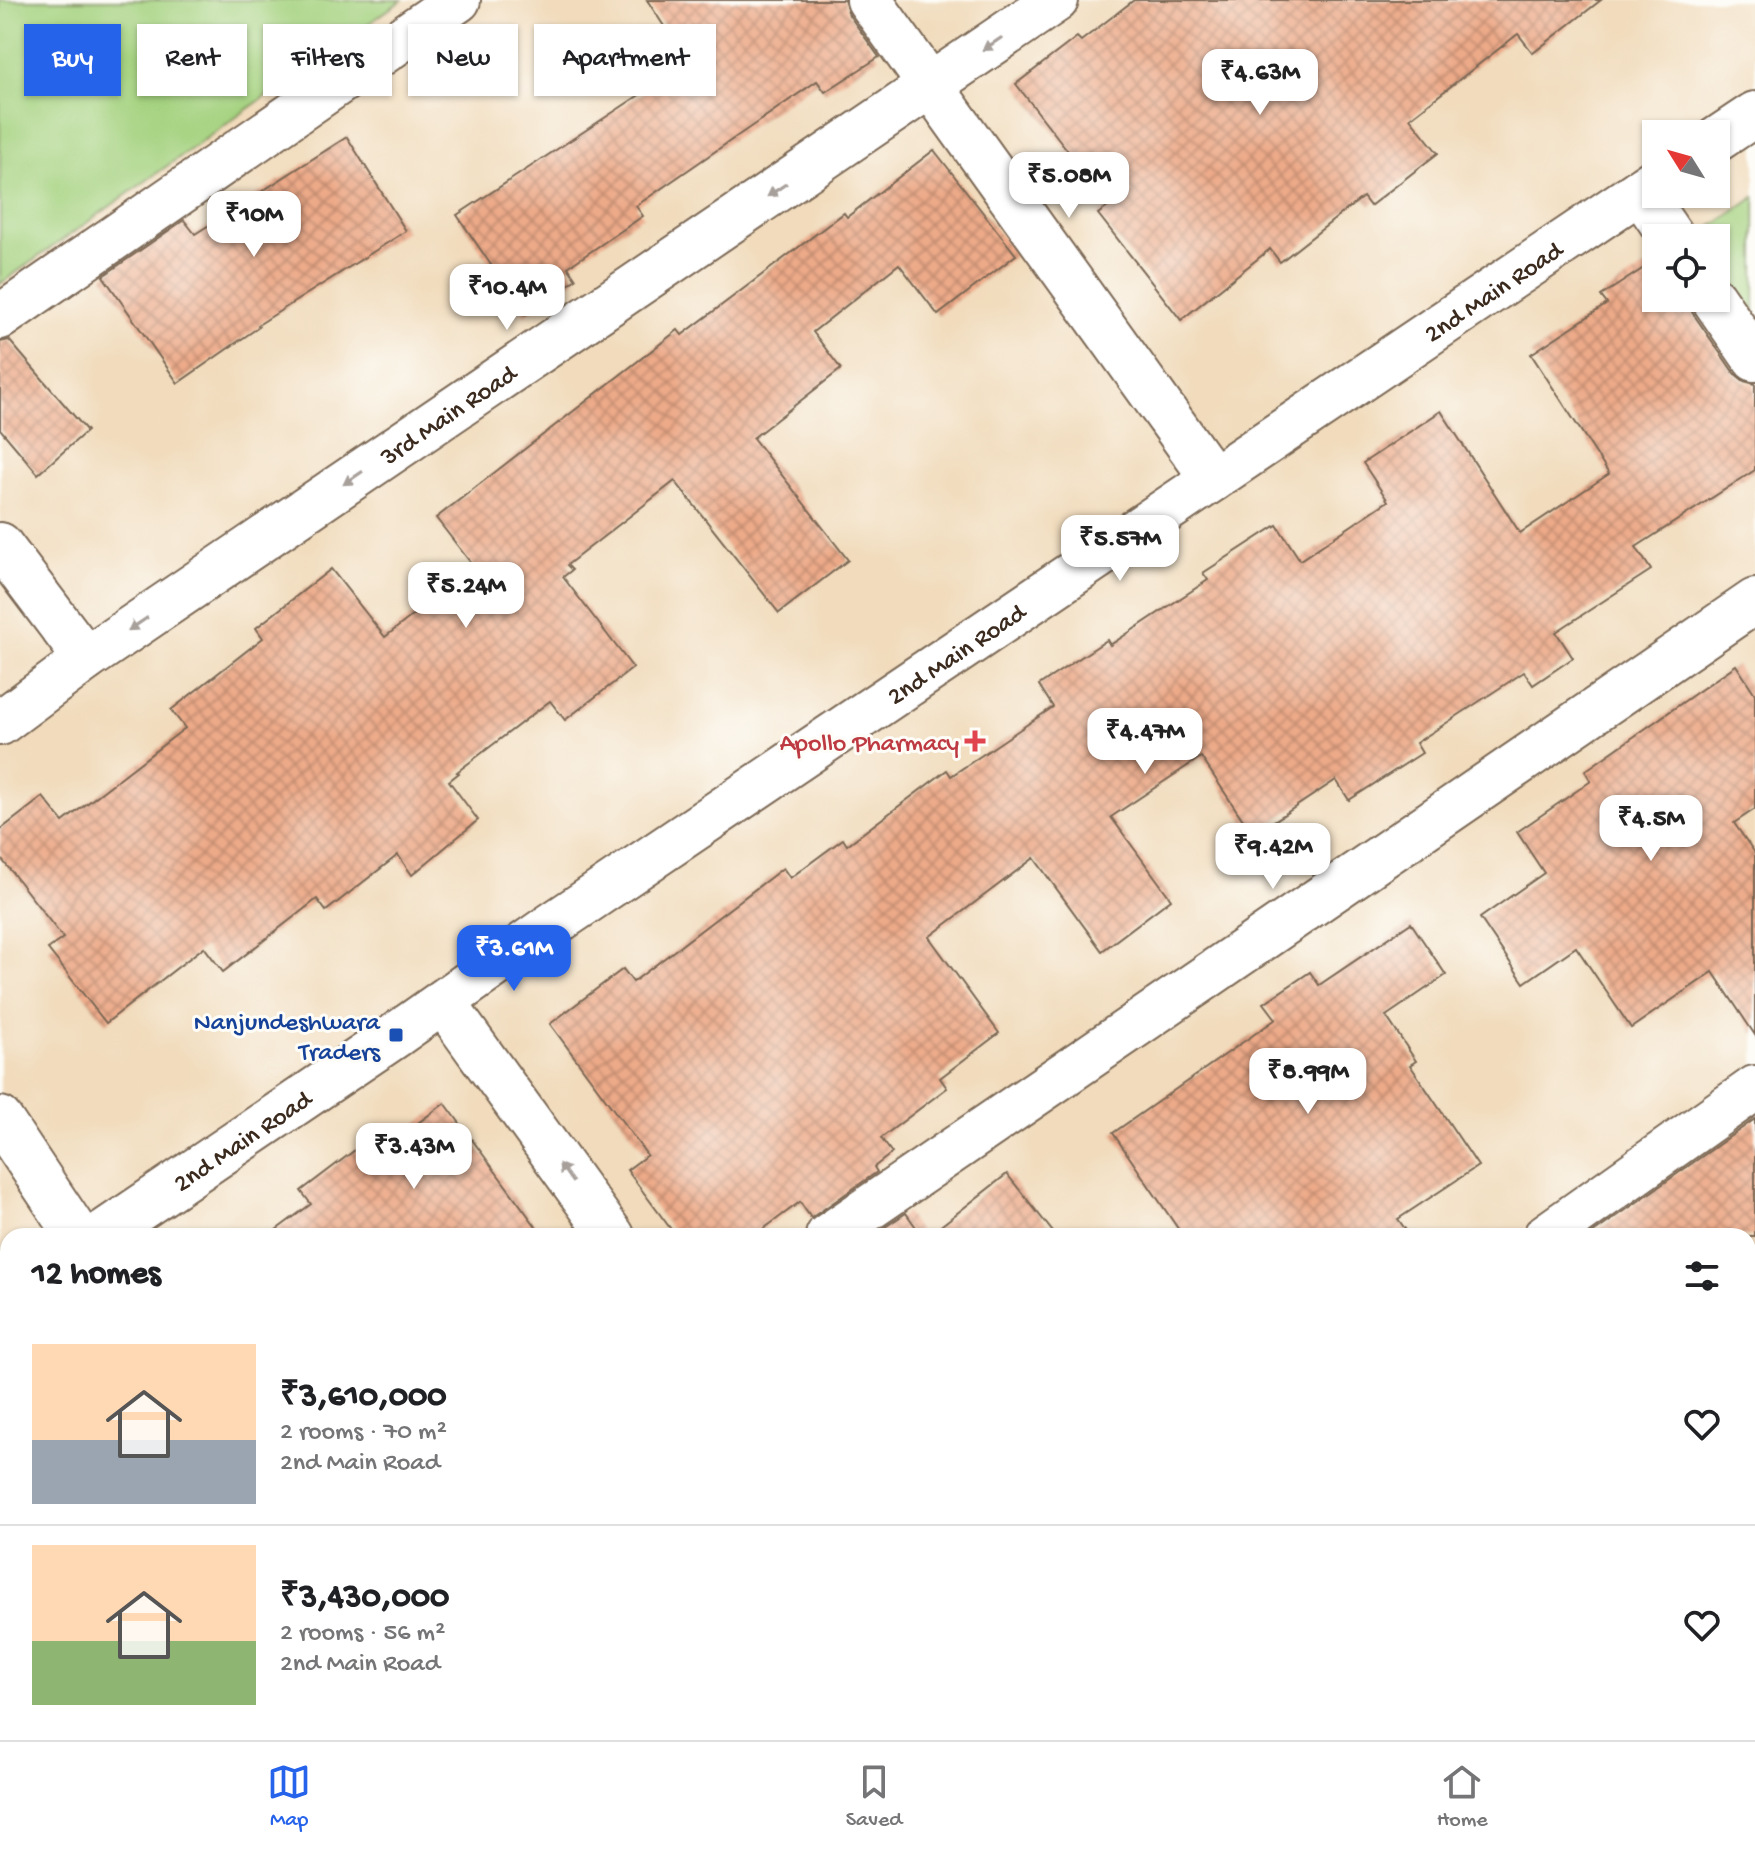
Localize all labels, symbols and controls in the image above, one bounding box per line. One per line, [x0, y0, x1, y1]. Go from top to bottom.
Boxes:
chip: Buy [24, 24, 121, 96]
chip: Rent [137, 24, 247, 96]
chip: Filters [263, 24, 392, 96]
chip: New [408, 24, 518, 96]
chip: Apartment [534, 24, 716, 96]
one-way arrow [981, 36, 1002, 51]
pin: ₹4.63M [1195, 49, 1325, 117]
text: ₹4.63M [1220, 59, 1300, 90]
north arrow [1642, 120, 1730, 208]
map controls [1642, 120, 1730, 312]
pin: ₹5.08M [1004, 152, 1134, 220]
text: ₹5.08M [1027, 162, 1111, 193]
one-way arrow [766, 182, 787, 197]
pin: ₹10M [207, 191, 301, 259]
text: ₹10M [225, 201, 283, 232]
button: locate [1642, 224, 1730, 312]
street label: 2nd Main Road [1420, 236, 1571, 352]
pin: ₹10.4M [442, 264, 572, 332]
text: ₹10.4M [468, 274, 546, 305]
street label: 3rd Main Road [375, 359, 525, 475]
one-way arrow [343, 470, 364, 485]
pin: ₹5.57M [1055, 515, 1185, 583]
text: ₹5.57M [1079, 525, 1161, 556]
pin: ₹5.24M [401, 562, 531, 630]
text: ₹5.24M [426, 572, 506, 603]
street label: 2nd Main Road [883, 598, 1034, 714]
one-way arrow [128, 616, 149, 631]
pin: ₹4.47M [1080, 708, 1210, 776]
text: ₹4.47M [1105, 718, 1185, 749]
place label: Apollo Pharmacy [780, 730, 959, 761]
marker: Apollo Pharmacy [966, 732, 984, 750]
pin: ₹4.5M [1595, 795, 1707, 863]
text: ₹4.5M [1617, 805, 1685, 836]
pin: ₹9.42M [1208, 823, 1338, 891]
text: ₹9.42M [1233, 833, 1313, 864]
pin: ₹3.61M [449, 925, 579, 993]
text: ₹3.61M [475, 935, 553, 966]
place label: Nanjundeshwara Traders [194, 1009, 382, 1070]
marker: Nanjundeshwara Traders [387, 1026, 405, 1044]
pin: ₹8.99M [1243, 1048, 1373, 1116]
text: ₹8.99M [1267, 1058, 1349, 1089]
street label: 2nd Main Road [169, 1085, 320, 1201]
pin: ₹3.43M [349, 1123, 479, 1191]
text: ₹3.43M [374, 1133, 454, 1164]
one-way arrow [559, 1162, 575, 1183]
icon: filters [1680, 1254, 1724, 1298]
text: 12 homes [32, 1256, 161, 1296]
icon: home [96, 1376, 192, 1472]
text: ₹3,610,000 [280, 1378, 447, 1418]
icon: heart [1680, 1402, 1724, 1446]
text: 2 rooms · 70 m² [280, 1418, 447, 1449]
text: 2nd Main Road [280, 1449, 440, 1480]
icon: home [96, 1577, 192, 1673]
text: ₹3,430,000 [280, 1579, 449, 1619]
icon: heart [1680, 1603, 1724, 1647]
text: 2 rooms · 56 m² [280, 1619, 445, 1650]
text: 2nd Main Road [280, 1650, 440, 1681]
tab: Map [267, 1760, 311, 1834]
tab: Saved [846, 1760, 902, 1834]
tab: Home [1437, 1760, 1488, 1834]

